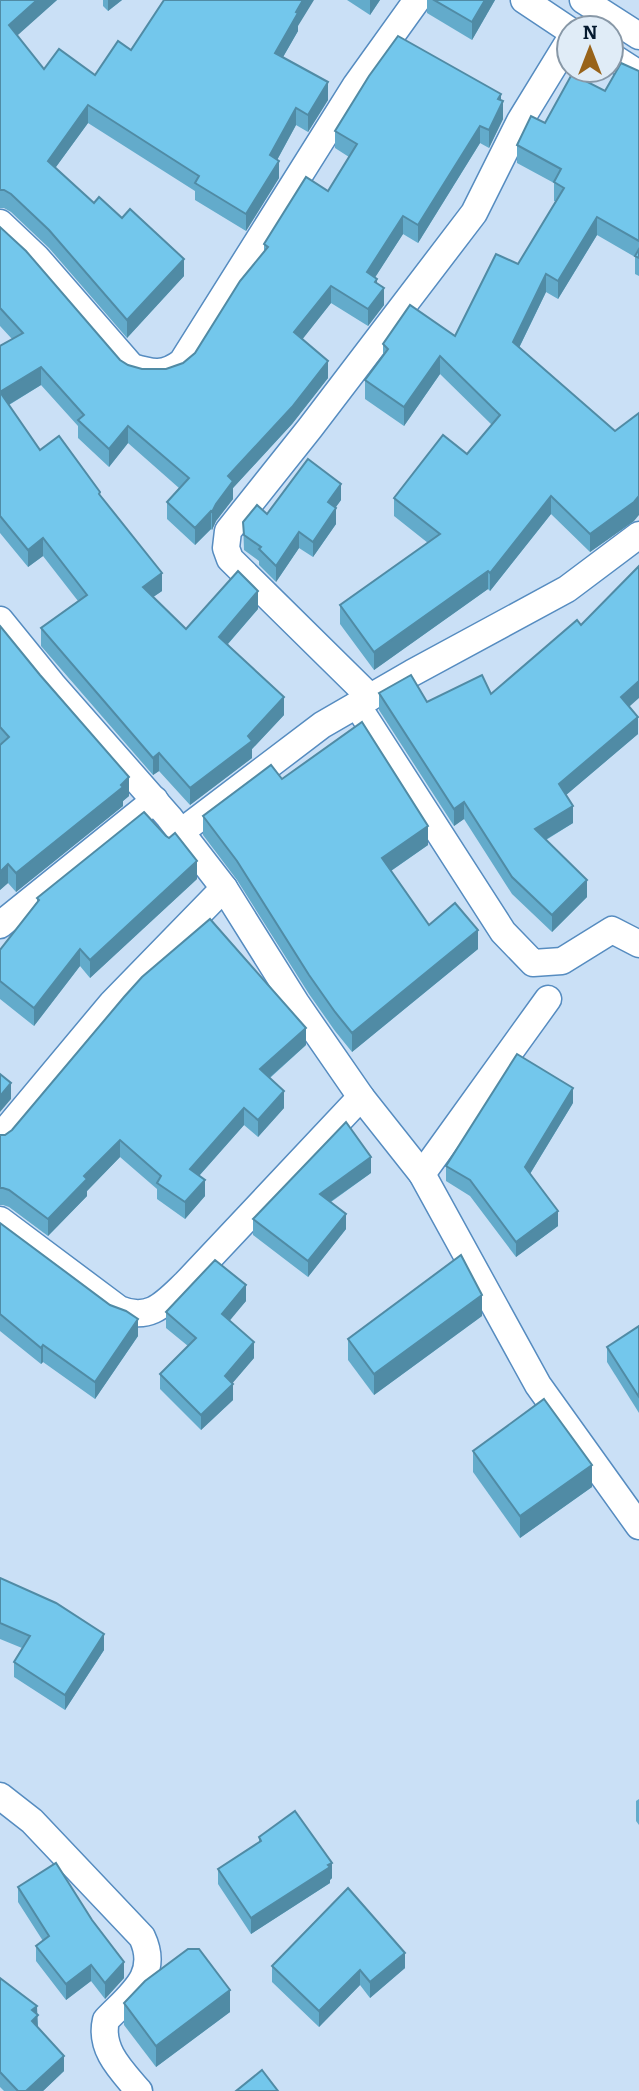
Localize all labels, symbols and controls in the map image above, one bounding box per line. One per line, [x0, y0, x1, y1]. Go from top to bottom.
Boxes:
north arrow [555, 14, 625, 84]
text: N [583, 21, 598, 44]

